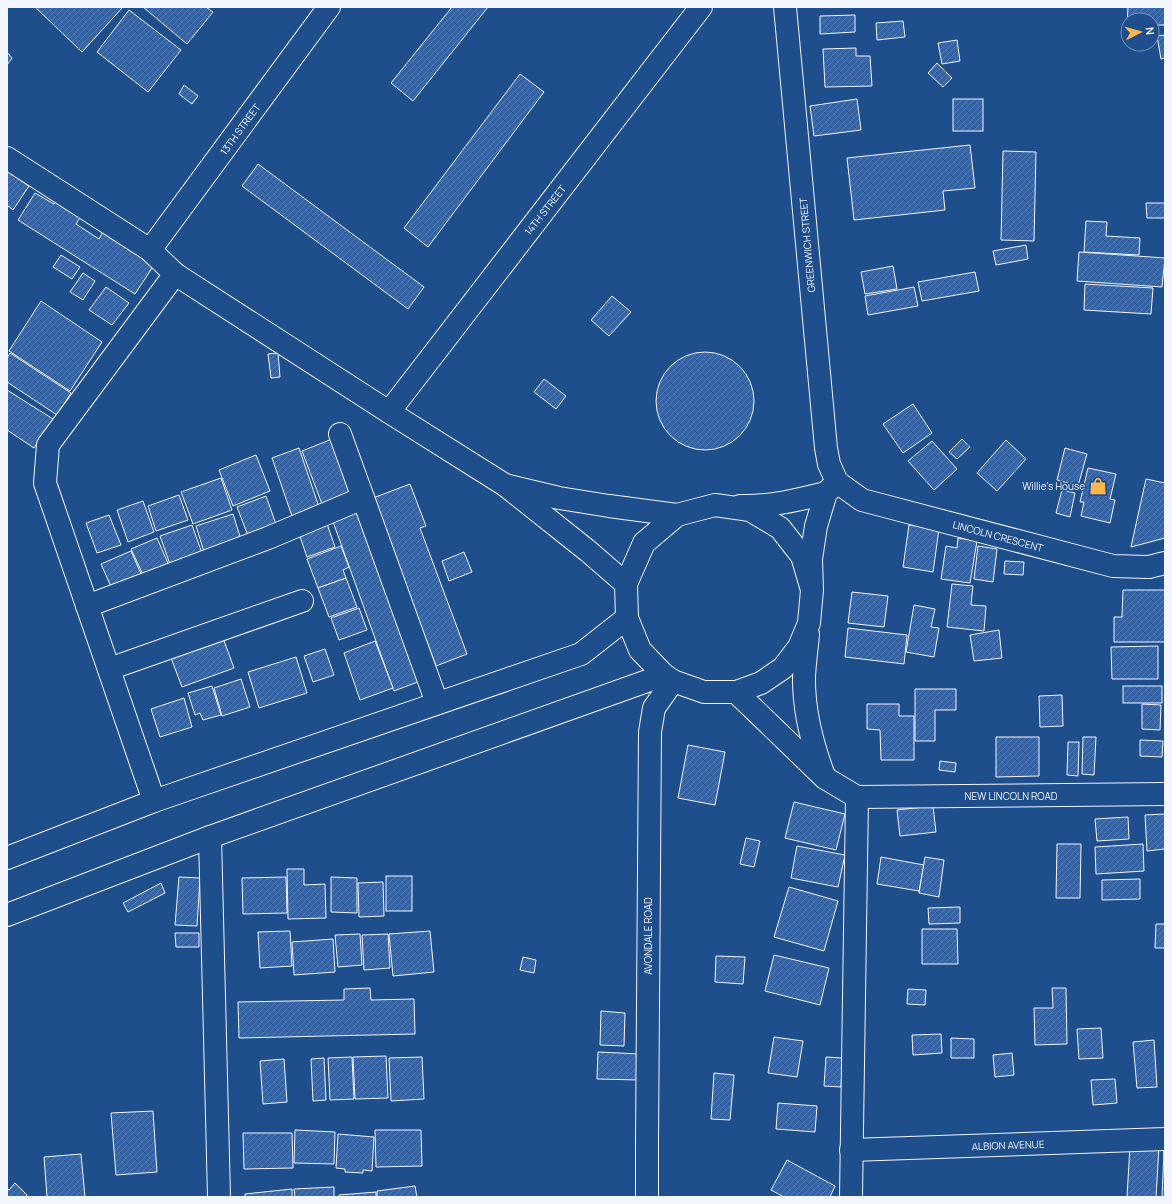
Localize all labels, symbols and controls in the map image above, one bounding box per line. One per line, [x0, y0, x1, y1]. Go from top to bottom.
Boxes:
north arrow [1120, 12, 1160, 52]
text: N [1143, 26, 1158, 36]
street label: 13TH STREET [217, 101, 263, 157]
street label: 14TH STREET [521, 182, 569, 238]
street label: GREENWICH STREET [796, 197, 818, 293]
shop icon: Willie's House [1088, 476, 1108, 496]
place label: Willie's House [1022, 479, 1085, 493]
street label: LINCOLN CRESCENT [951, 517, 1045, 555]
street label: NEW LINCOLN ROAD [965, 789, 1058, 803]
street label: AVONDALE ROAD [641, 897, 655, 975]
street label: ALBION AVENUE [971, 1137, 1045, 1153]

